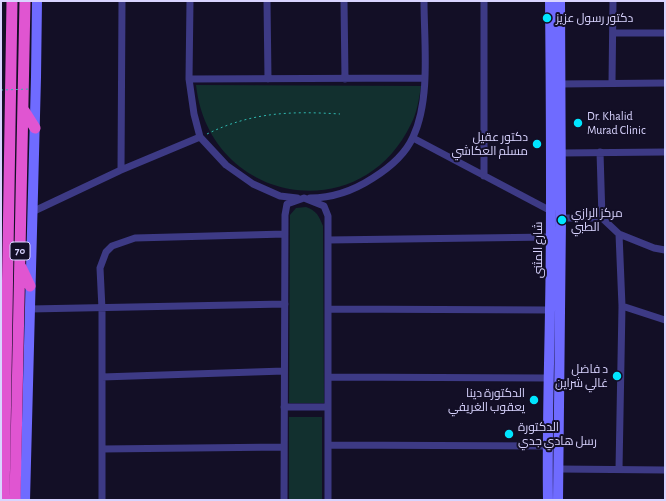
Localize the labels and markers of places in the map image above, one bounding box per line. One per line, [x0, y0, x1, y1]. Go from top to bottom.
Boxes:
place label: دكتور رسول عزيز [556, 11, 633, 25]
marker: دكتور رسول عزيز [541, 12, 553, 24]
place label: Dr. Khalid Murad Clinic [587, 109, 646, 137]
marker: Dr. Khalid Murad Clinic [572, 117, 584, 129]
place label: دكتور عقيل مسلم العكاشي [451, 130, 528, 158]
marker: دكتور عقيل مسلم العكاشي [531, 138, 543, 150]
place label: مركز الرازي الطبي [571, 206, 623, 234]
marker: مركز الرازي الطبي [556, 214, 568, 226]
place label: د فاضل غالي شراين [555, 362, 608, 390]
marker: د فاضل غالي شراين [611, 370, 623, 382]
place label: الدكتورة دينا يعقوب الغريفي [448, 386, 525, 414]
marker: الدكتورة دينا يعقوب الغريفي [528, 394, 540, 406]
place label: الدكتورة رسل هادي جدي [518, 420, 597, 448]
marker: الدكتورة رسل هادي جدي [503, 428, 515, 440]

